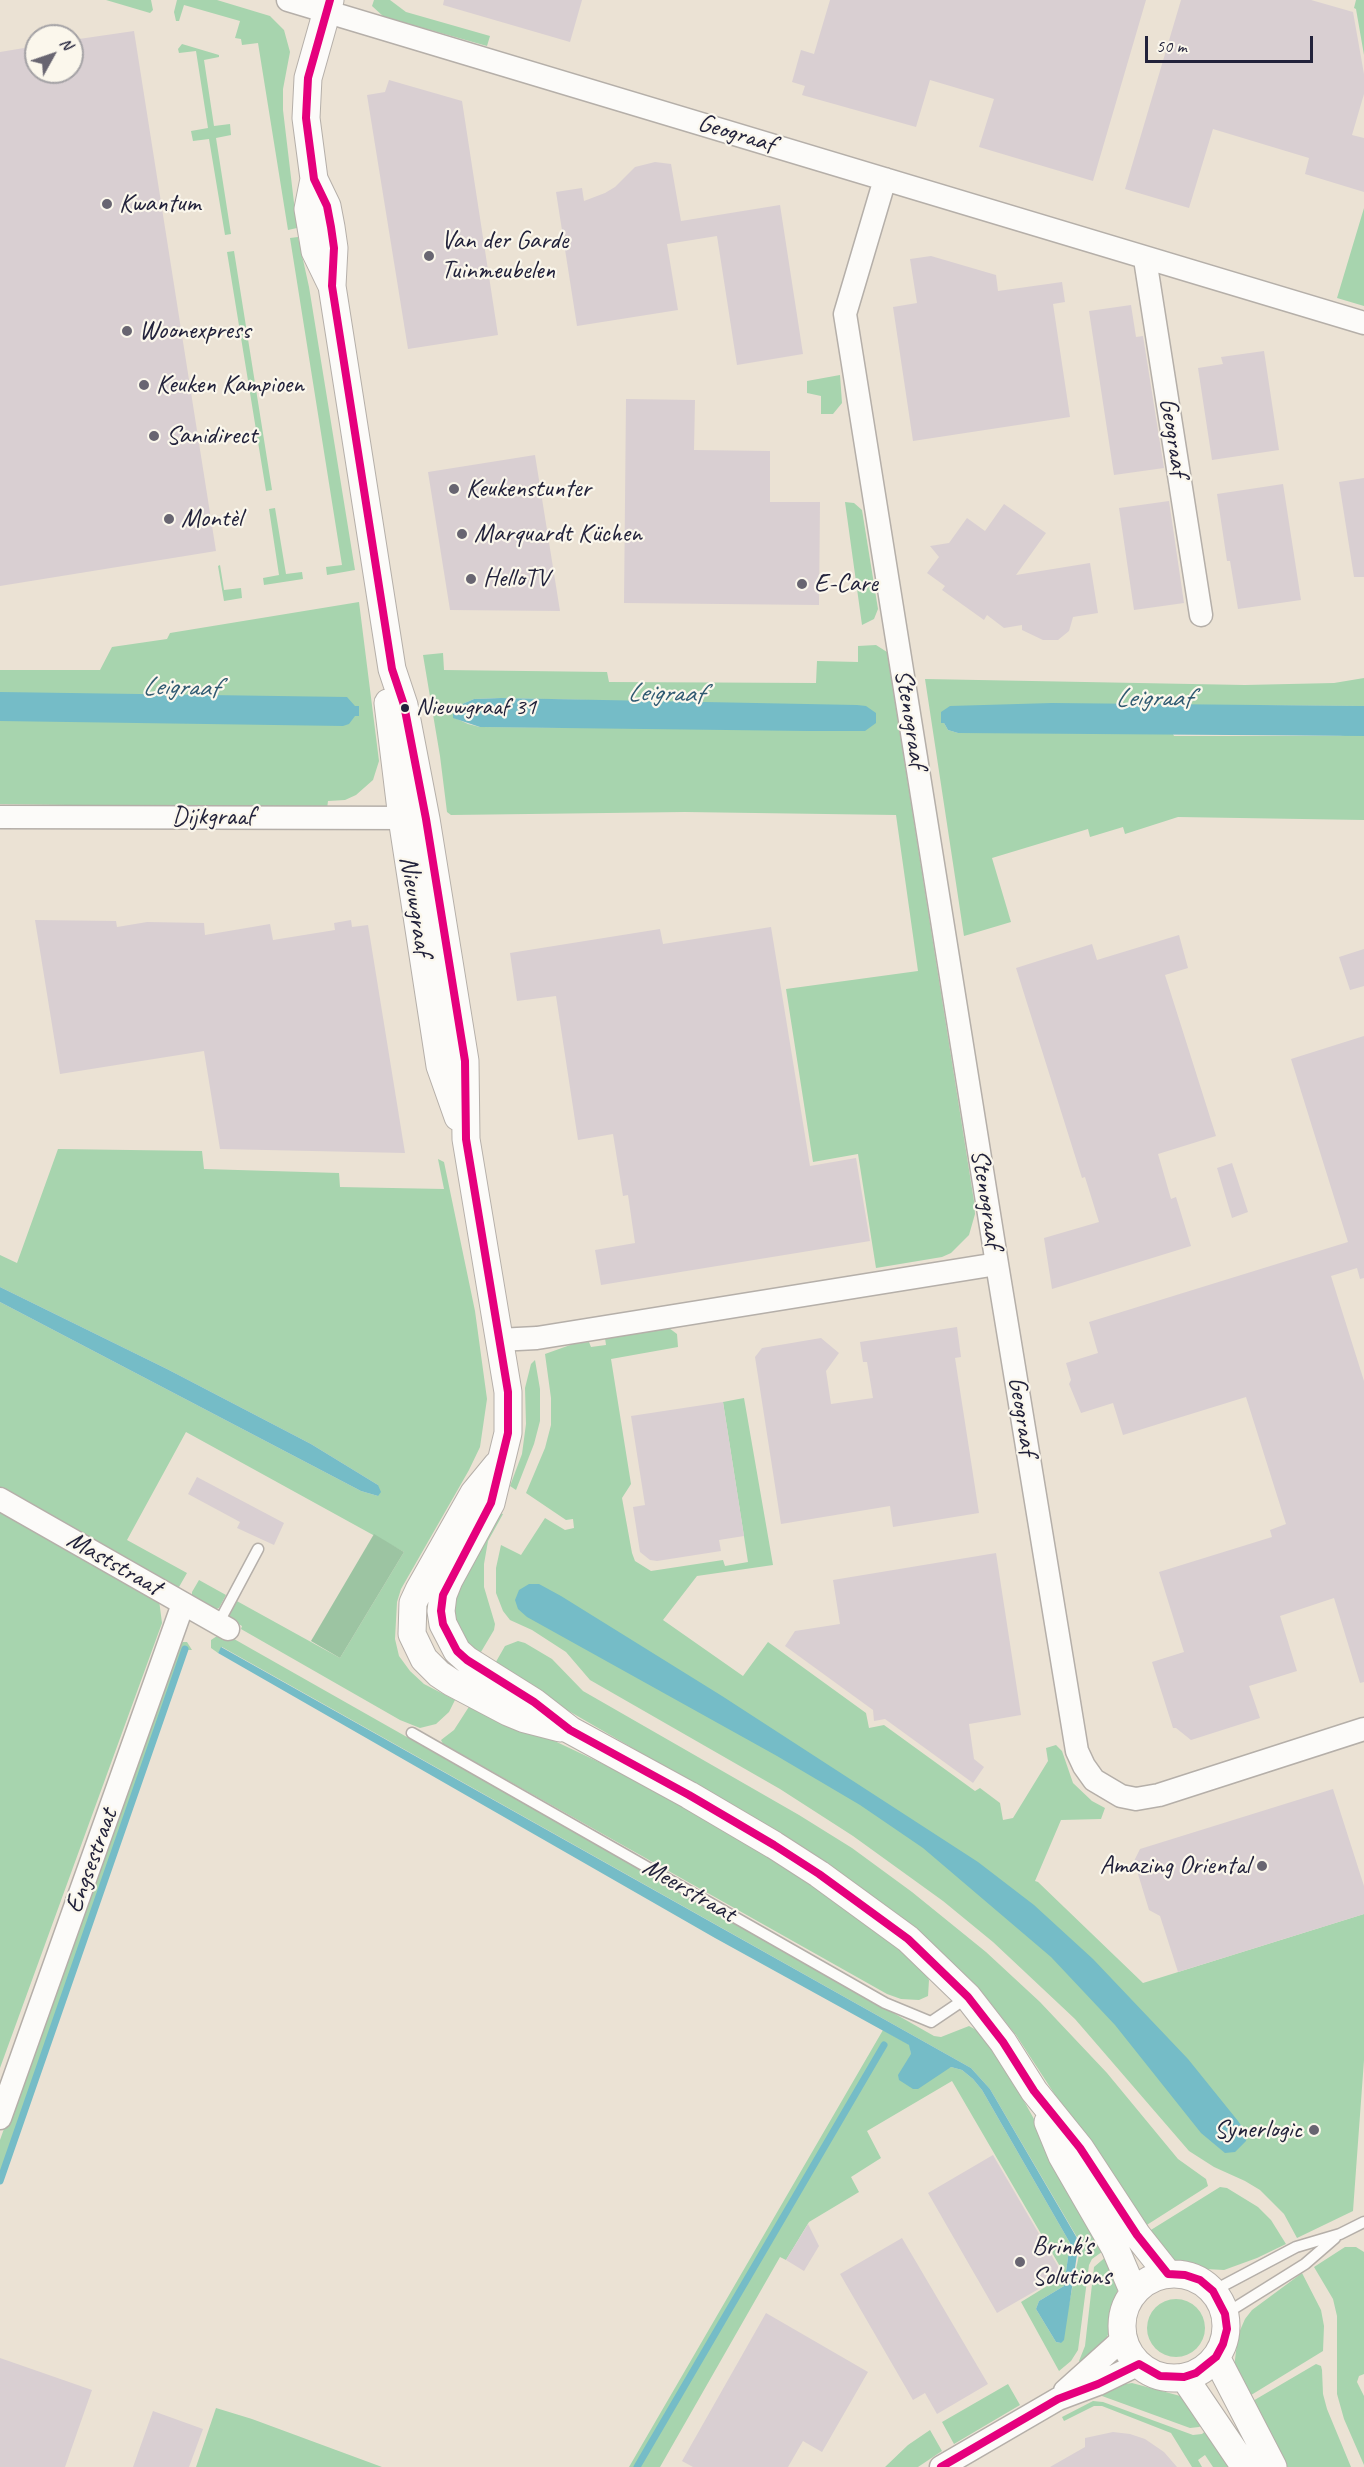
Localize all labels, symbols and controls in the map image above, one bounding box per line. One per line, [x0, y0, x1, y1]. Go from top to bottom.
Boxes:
north arrow [24, 24, 84, 84]
scale bar [1148, 24, 1316, 62]
text: N [55, 33, 77, 54]
text: 50 m [1156, 35, 1187, 57]
street label: Geograaf [694, 108, 778, 160]
place label: Kwantum [119, 188, 200, 220]
marker: Kwantum [100, 197, 114, 211]
place label: Van der Garde Tuinmeubelen [441, 225, 568, 286]
marker: Van der Garde Tuinmeubelen [422, 249, 436, 263]
place label: Woonexpress [139, 315, 251, 347]
marker: Woonexpress [120, 324, 134, 338]
place label: Keuken Kampioen [156, 369, 304, 401]
marker: Keuken Kampioen [137, 378, 151, 392]
street label: Geograaf [1151, 396, 1195, 478]
place label: Sanidirect [166, 420, 257, 452]
marker: Sanidirect [147, 429, 161, 443]
place label: Keukenstunter [466, 473, 591, 505]
marker: Keukenstunter [447, 482, 461, 496]
place label: Montèl [181, 503, 242, 535]
marker: Montèl [162, 512, 176, 526]
place label: Marquardt Küchen [474, 518, 642, 550]
marker: Marquardt Küchen [455, 527, 469, 541]
place label: HelloTV [483, 563, 549, 595]
place label: E-Care [814, 568, 878, 600]
marker: HelloTV [464, 572, 478, 586]
marker: E-Care [795, 577, 809, 591]
street label: Stenograaf [887, 668, 933, 770]
water label: Leigraaf [142, 671, 218, 705]
water label: Leigraaf [627, 677, 703, 711]
water label: Leigraaf [1115, 683, 1191, 715]
place label: Nieuwgraaf 31 [416, 694, 536, 722]
marker: Nieuwgraaf 31 [399, 702, 411, 714]
street label: Dijkgraaf [172, 801, 254, 833]
street label: Nieuwgraaf [392, 854, 438, 958]
street label: Stenograaf [963, 1148, 1009, 1250]
street label: Geograaf [1000, 1375, 1044, 1457]
street label: Maststraat [61, 1524, 167, 1604]
street label: Engsestraat [59, 1805, 125, 1917]
place label: Amazing Oriental [1100, 1850, 1250, 1882]
street label: Meerstraat [637, 1852, 741, 1930]
marker: Amazing Oriental [1255, 1859, 1269, 1873]
place label: Synerlogic [1214, 2114, 1302, 2146]
marker: Synerlogic [1307, 2123, 1321, 2137]
place label: Brink's Solutions [1032, 2231, 1111, 2292]
marker: Brink's Solutions [1013, 2255, 1027, 2269]

